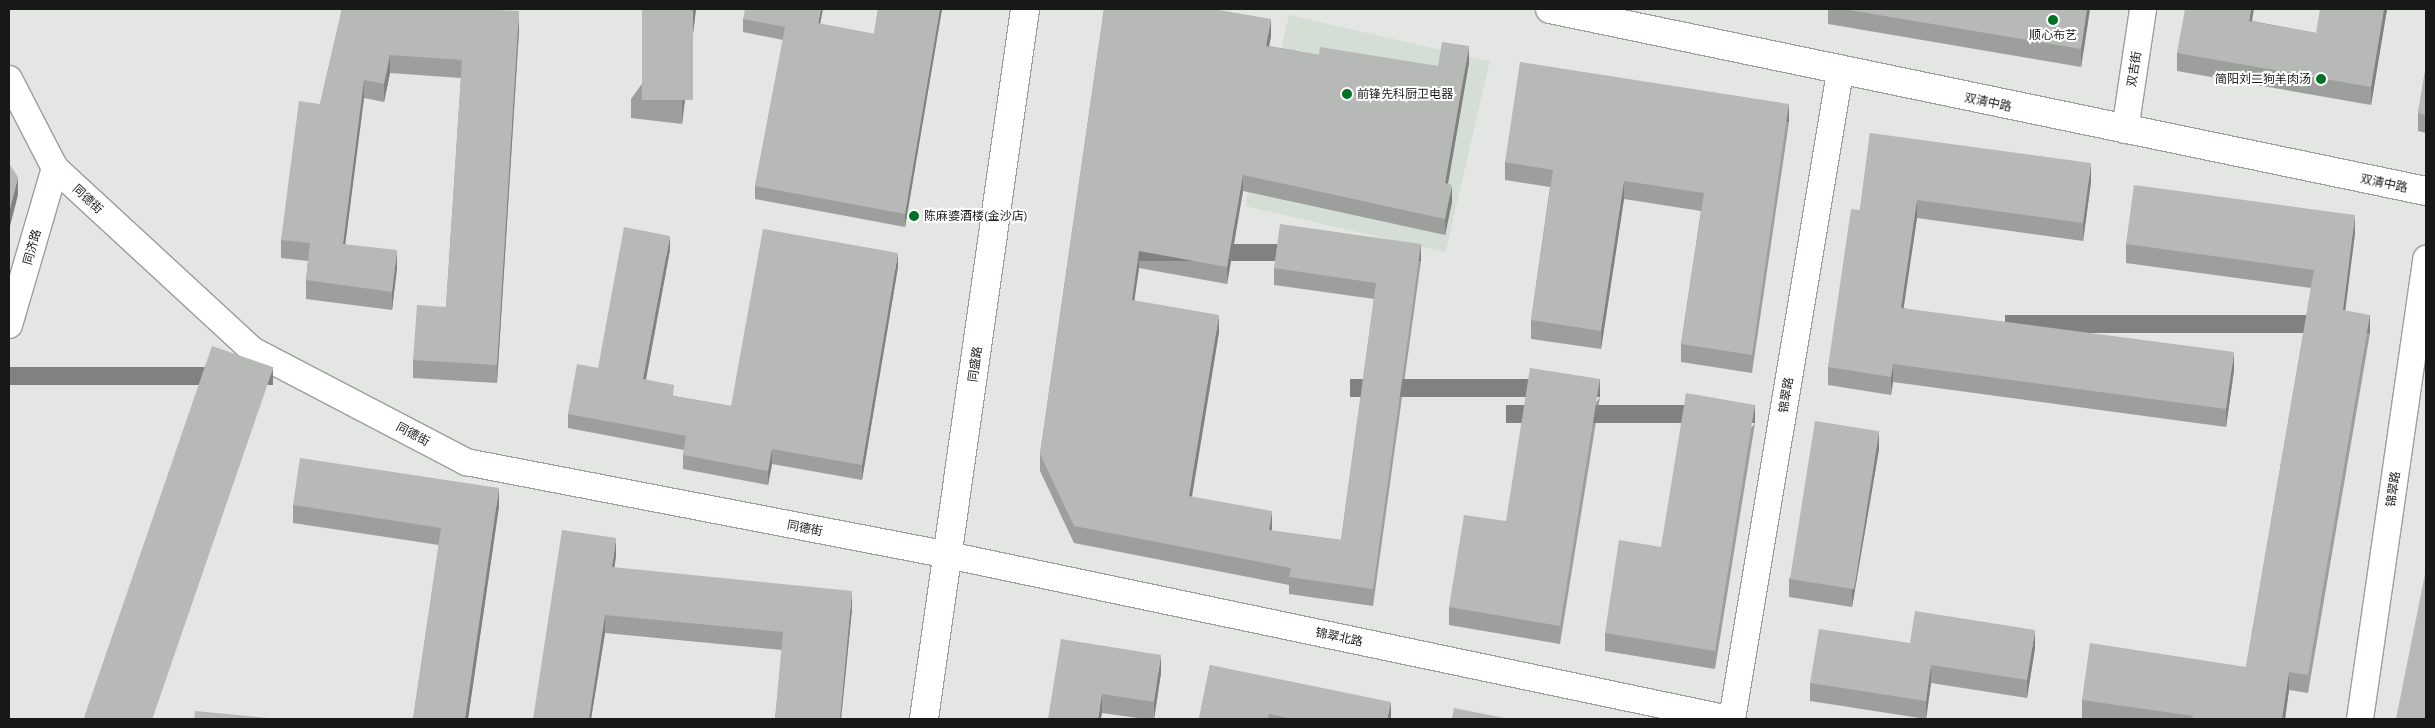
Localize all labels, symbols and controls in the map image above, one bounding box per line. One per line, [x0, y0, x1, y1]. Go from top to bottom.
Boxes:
marker: 顺心布艺 [2047, 14, 2059, 26]
place label: 顺心布艺 [2029, 28, 2077, 42]
street label: 双吉街 [2124, 50, 2144, 88]
place label: 简阳刘二狗羊肉汤 [2215, 72, 2311, 86]
marker: 简阳刘二狗羊肉汤 [2315, 73, 2327, 85]
place label: 前锋先科厨卫电器 [1357, 87, 1453, 101]
marker: 前锋先科厨卫电器 [1341, 88, 1353, 100]
street label: 双清中路 [1963, 90, 2013, 114]
street label: 双清中路 [2359, 171, 2409, 195]
street label: 同德街 [70, 181, 106, 217]
place label: 陈麻婆酒楼(金沙店) [924, 209, 1028, 223]
marker: 陈麻婆酒楼(金沙店) [908, 210, 920, 222]
street label: 同济路 [20, 228, 44, 266]
street label: 同盛路 [965, 345, 985, 383]
street label: 锦翠路 [1776, 376, 1796, 414]
street label: 同德街 [394, 419, 432, 449]
street label: 锦翠路 [2383, 470, 2403, 508]
street label: 同德街 [786, 517, 824, 539]
street label: 锦翠北路 [1314, 625, 1364, 649]

